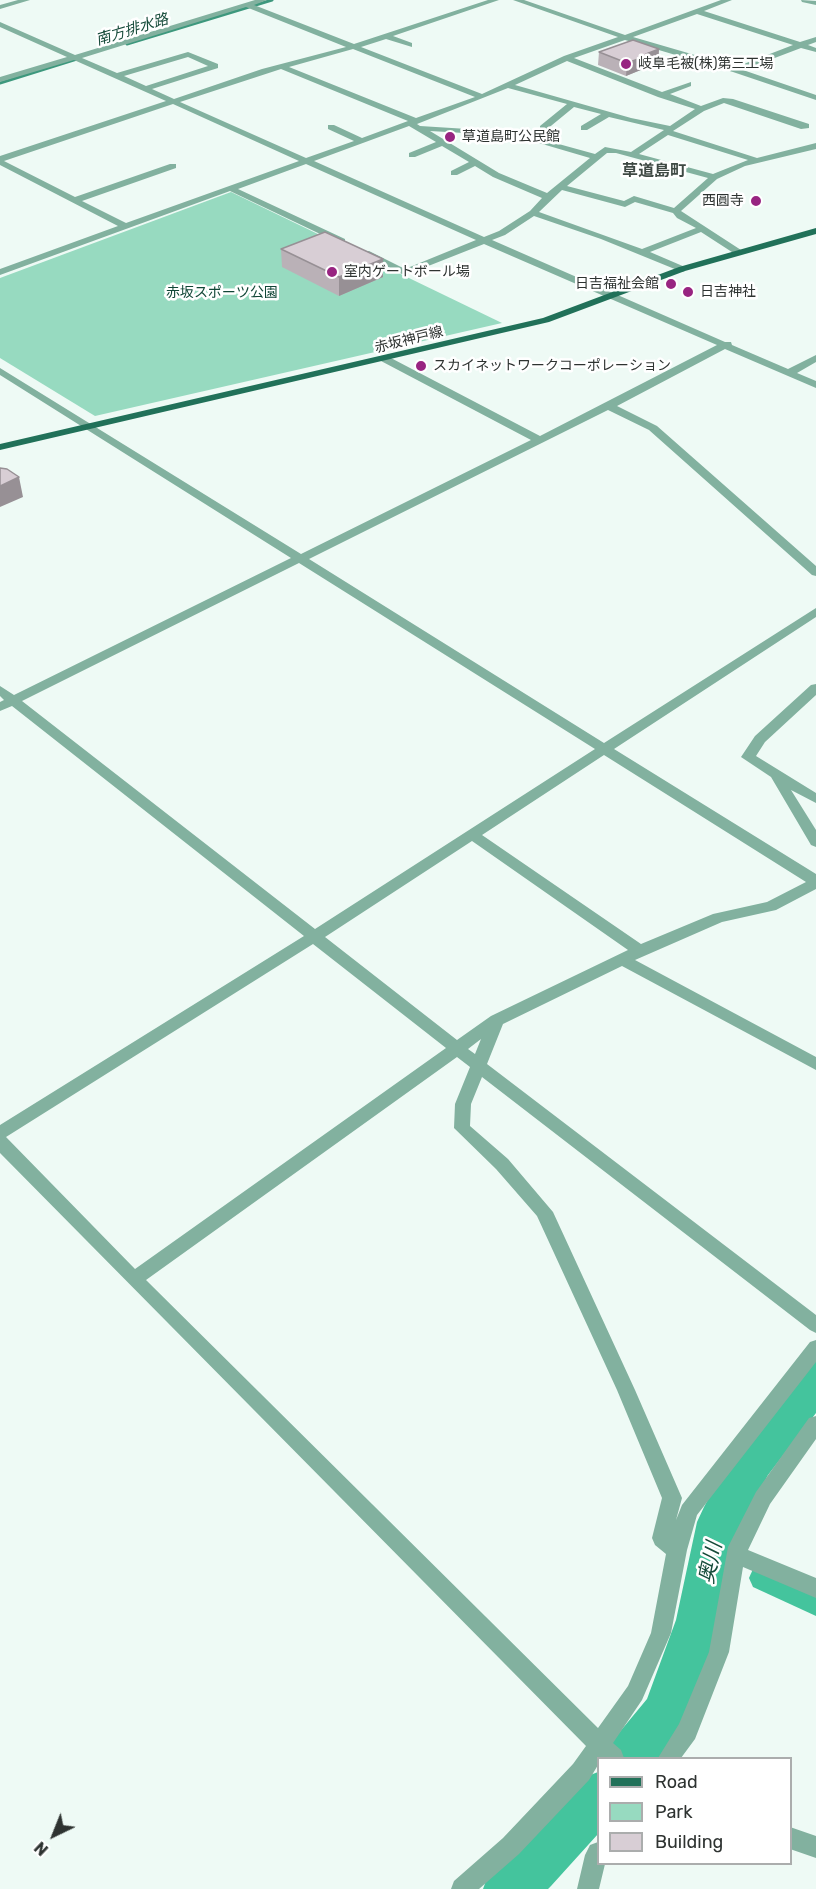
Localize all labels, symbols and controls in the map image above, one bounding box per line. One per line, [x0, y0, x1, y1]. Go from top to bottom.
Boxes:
water label: 南方排水路 [94, 10, 170, 50]
place label: 岐阜毛被(株)第三工場 [638, 56, 773, 72]
marker: 岐阜毛被(株)第三工場 [619, 57, 633, 71]
place label: 草道島町公民館 [462, 129, 560, 145]
marker: 草道島町公民館 [443, 130, 457, 144]
district label: 草道島町 [622, 161, 686, 181]
place label: 西圓寺 [702, 193, 744, 209]
marker: 西圓寺 [749, 194, 763, 208]
place label: 室内ゲートボール場 [344, 264, 470, 280]
marker: 室内ゲートボール場 [325, 265, 339, 279]
place label: 日吉福祉会館 [575, 276, 659, 292]
marker: 日吉福祉会館 [664, 277, 678, 291]
place label: 日吉神社 [700, 284, 756, 300]
park label: 赤坂スポーツ公園 [166, 285, 278, 301]
marker: 日吉神社 [681, 285, 695, 299]
street label: 赤坂神戸線 [373, 323, 445, 357]
place label: スカイネットワークコーポレーション [433, 358, 671, 374]
marker: スカイネットワークコーポレーション [414, 359, 428, 373]
water label: 奥川 [694, 1540, 728, 1586]
legend [597, 1757, 792, 1865]
text: Road [655, 1771, 698, 1793]
text: Park [655, 1801, 692, 1823]
north arrow [24, 1805, 84, 1865]
text: Building [655, 1831, 723, 1853]
text: N [31, 1838, 52, 1859]

